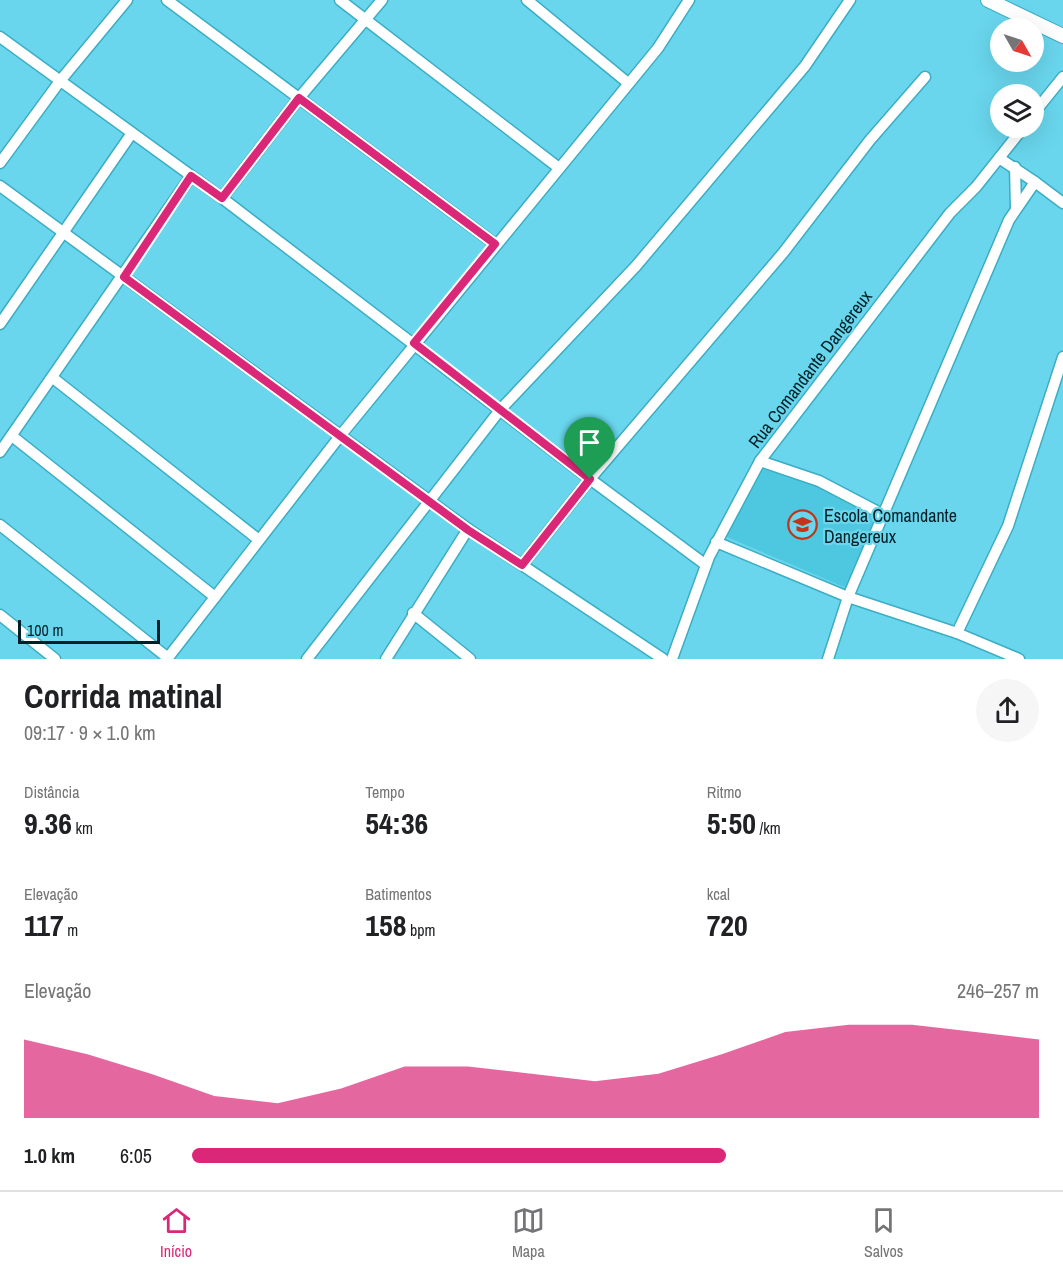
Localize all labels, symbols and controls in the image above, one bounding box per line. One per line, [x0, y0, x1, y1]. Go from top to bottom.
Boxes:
north arrow [990, 18, 1044, 72]
map controls [990, 18, 1044, 138]
button: layers [990, 84, 1044, 138]
street label: Rua Comandante Dangereux [742, 284, 878, 453]
pin [564, 417, 615, 479]
icon: arrive [573, 426, 606, 459]
place label: Escola Comandante Dangereux [824, 503, 957, 549]
school or university icon: Escola Comandante Dangereux [787, 509, 819, 541]
scale bar [18, 617, 160, 644]
text: 100 m [27, 619, 63, 641]
text: Corrida matinal [24, 674, 223, 718]
button: share [976, 679, 1039, 742]
text: 09:17 · 9 × 1.0 km [24, 719, 156, 746]
text: Distância [24, 781, 79, 803]
text: Tempo [365, 781, 405, 803]
text: Ritmo [707, 781, 742, 803]
text: 9.36 [24, 803, 72, 843]
text: 54:36 [365, 803, 428, 843]
text: 5:50 [707, 803, 756, 843]
text: km [72, 817, 93, 839]
text: /km [756, 817, 781, 839]
text: Elevação [24, 883, 78, 905]
text: Batimentos [365, 883, 432, 905]
text: kcal [707, 883, 730, 905]
text: 117 [24, 905, 64, 945]
text: 158 [365, 905, 406, 945]
text: 720 [707, 905, 748, 945]
text: m [64, 919, 78, 941]
text: bpm [406, 919, 436, 941]
text: Elevação [24, 977, 91, 1004]
text: 246–257 m [957, 977, 1039, 1004]
text: 1.0 km [24, 1142, 75, 1169]
text: 6:05 [120, 1142, 152, 1169]
tab: Início [160, 1204, 193, 1262]
tab: Mapa [512, 1204, 545, 1262]
tab: Salvos [864, 1204, 903, 1262]

